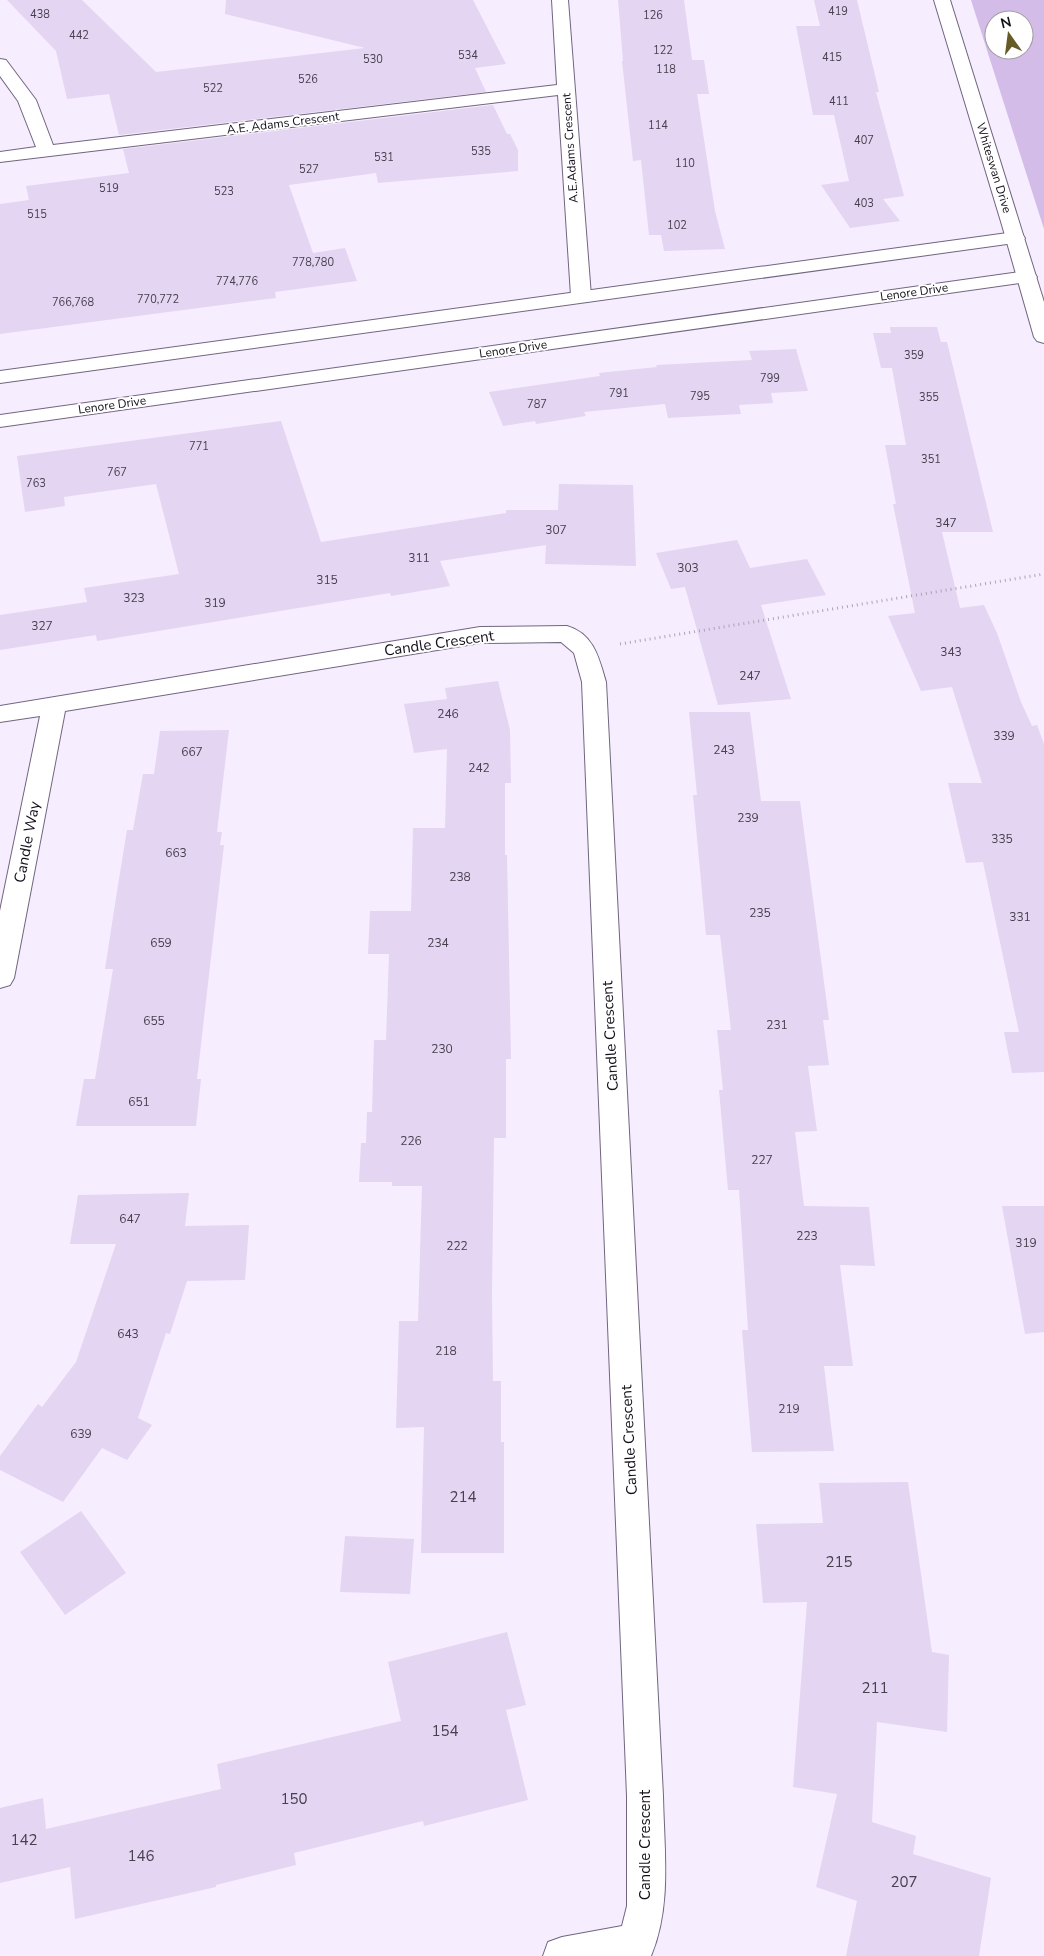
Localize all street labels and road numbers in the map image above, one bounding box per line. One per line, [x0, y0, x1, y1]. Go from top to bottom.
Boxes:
street label: A.E.Adams Crescent [558, 92, 582, 204]
street label: A.E. Adams Crescent [226, 108, 341, 138]
street label: Whiteswan Drive [973, 121, 1015, 215]
street label: Lenore Drive [879, 279, 949, 305]
street label: Lenore Drive [478, 336, 548, 362]
street label: Lenore Drive [77, 392, 147, 418]
street label: Candle Crescent [383, 625, 496, 661]
street label: Candle Way [9, 799, 45, 884]
street label: Candle Crescent [597, 980, 623, 1092]
street label: Candle Crescent [616, 1384, 642, 1496]
street label: Candle Crescent [635, 1789, 655, 1900]

